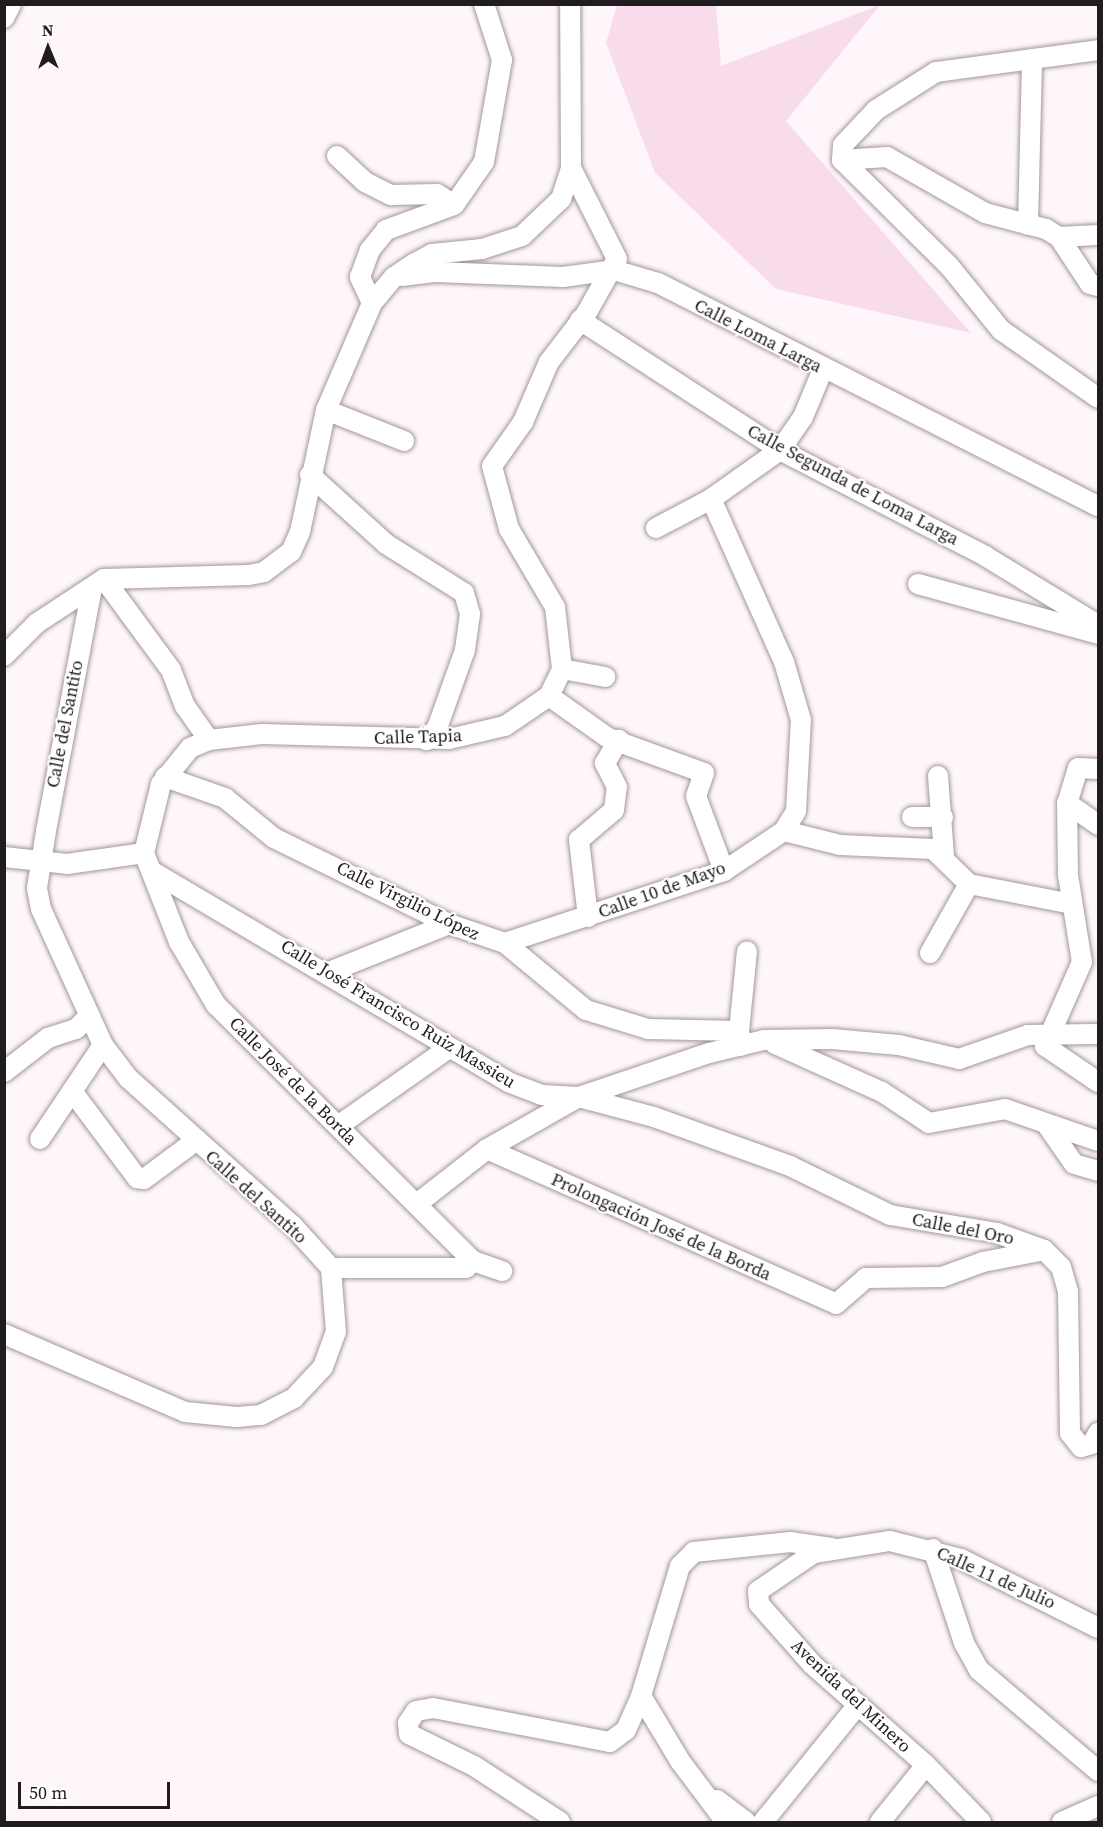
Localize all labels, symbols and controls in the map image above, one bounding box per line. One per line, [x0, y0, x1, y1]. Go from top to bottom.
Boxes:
north arrow [18, 18, 78, 78]
text: N [42, 19, 54, 41]
street label: Calle Loma Larga [691, 295, 825, 377]
street label: Calle Segunda de Loma Larga [744, 420, 962, 550]
street label: Calle del Santito [42, 658, 88, 790]
street label: Calle Tapia [373, 725, 463, 749]
street label: Calle Virgilio López [333, 857, 483, 945]
street label: Calle 10 de Mayo [595, 857, 729, 923]
street label: Calle José Francisco Ruiz Massieu [277, 935, 519, 1093]
street label: Calle José de la Borda [225, 1013, 361, 1149]
street label: Calle del Santito [201, 1146, 311, 1248]
street label: Prolongación José de la Borda [548, 1169, 774, 1285]
street label: Calle del Oro [910, 1209, 1016, 1249]
street label: Calle 11 de Julio [933, 1542, 1059, 1614]
street label: Avenida del Minero [787, 1635, 915, 1757]
scale bar [21, 1770, 172, 1808]
text: 50 m [29, 1780, 67, 1805]

